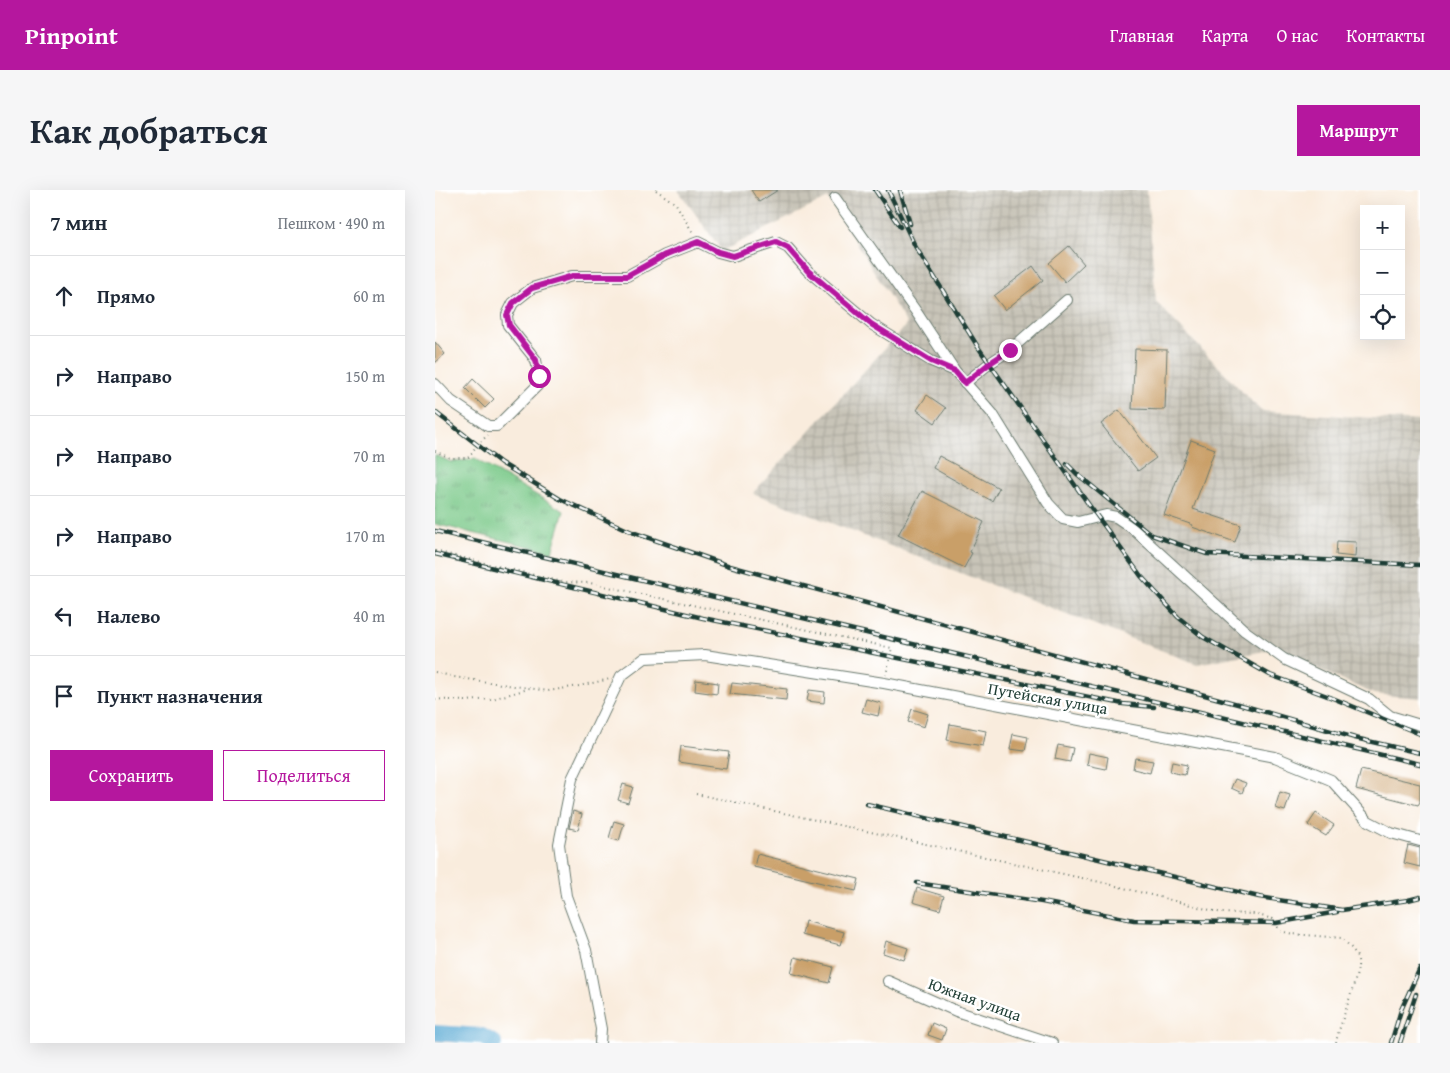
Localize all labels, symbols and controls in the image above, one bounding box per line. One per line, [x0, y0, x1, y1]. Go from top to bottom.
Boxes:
text: Pinpoint [25, 18, 118, 53]
text: Главная [1110, 22, 1174, 49]
text: Карта [1202, 22, 1248, 49]
text: О нас [1276, 22, 1318, 49]
text: Контакты [1346, 22, 1425, 49]
text: Как добраться [30, 105, 268, 156]
button: Маршрут [1297, 105, 1420, 156]
map controls [1360, 205, 1405, 340]
button: + [1360, 205, 1405, 250]
text: 7 мин [50, 207, 107, 238]
text: Пешком · 490 m [278, 211, 385, 235]
button: − [1360, 250, 1405, 295]
icon: ahead [50, 282, 78, 310]
text: Прямо [97, 282, 155, 310]
text: 60 m [353, 284, 385, 308]
button: locate [1360, 295, 1405, 340]
route end [999, 339, 1022, 362]
icon: right [50, 362, 78, 390]
text: Направо [97, 362, 172, 390]
text: 150 m [345, 364, 385, 388]
route start [528, 365, 551, 388]
icon: right [50, 442, 78, 470]
text: Направо [97, 442, 172, 470]
text: 70 m [353, 444, 385, 468]
icon: right [50, 522, 78, 550]
text: Направо [97, 522, 172, 550]
text: 170 m [345, 524, 385, 548]
icon: left [50, 602, 78, 630]
text: Налево [97, 602, 160, 630]
text: 40 m [353, 604, 385, 628]
street label: Путейская улица [986, 676, 1110, 720]
icon: arrive [50, 682, 78, 710]
text: Пункт назначения [97, 682, 263, 710]
button: Сохранить [50, 750, 213, 801]
button: Поделиться [223, 750, 385, 801]
street label: Южная улица [925, 971, 1025, 1027]

